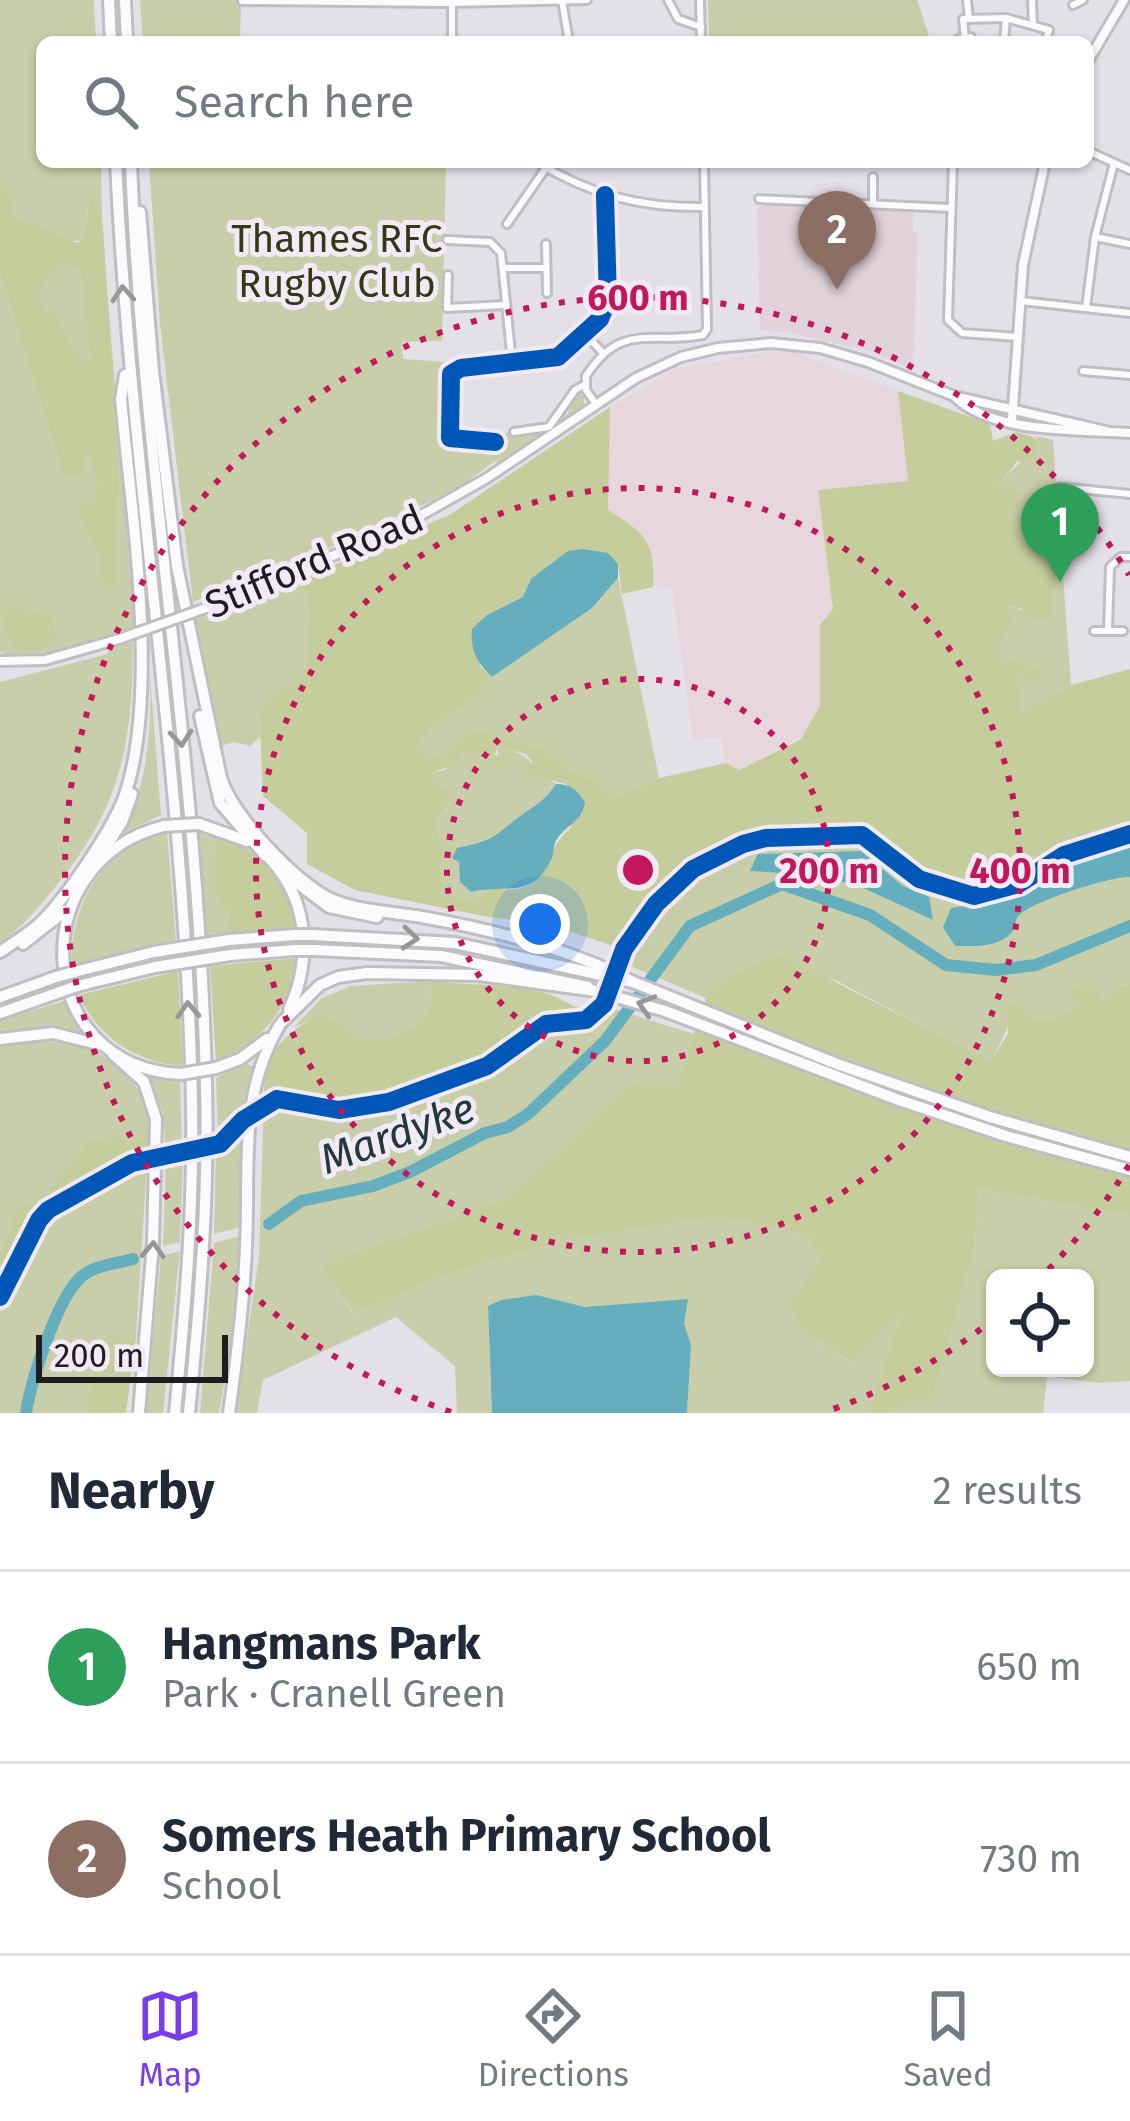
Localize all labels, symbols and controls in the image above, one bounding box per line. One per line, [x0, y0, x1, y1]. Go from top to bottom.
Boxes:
search box [36, 36, 1094, 168]
icon: search [78, 69, 144, 135]
text: Search here [174, 75, 414, 129]
pin: 2 [798, 191, 876, 290]
park label: Thames RFC Rugby Club [231, 216, 443, 307]
text: 600 m [587, 276, 689, 320]
one-way arrow [110, 284, 136, 303]
pin: 1 [1021, 483, 1099, 582]
street label: Stifford Road [198, 495, 430, 628]
one-way arrow [168, 729, 193, 748]
centre of rings [617, 849, 659, 891]
text: 200 m [779, 849, 879, 893]
text: 400 m [969, 849, 1071, 893]
your location [510, 894, 570, 954]
one-way arrow [401, 925, 420, 950]
one-way arrow [636, 995, 657, 1020]
one-way arrow [175, 1000, 201, 1019]
water label: Mardyke [313, 1083, 481, 1185]
one-way arrow [140, 1240, 166, 1259]
map controls [986, 1269, 1094, 1377]
button: locate [986, 1269, 1094, 1377]
scale bar [36, 1329, 228, 1382]
text: 200 m [54, 1336, 144, 1376]
text: Nearby [48, 1460, 214, 1522]
text: 2 results [933, 1468, 1082, 1514]
text: Hangmans Park [162, 1617, 481, 1671]
text: 1 [78, 1644, 96, 1690]
text: 650 m [976, 1644, 1082, 1690]
text: Park · Cranell Green [162, 1671, 506, 1717]
text: Somers Heath Primary School [162, 1809, 771, 1863]
text: 2 [77, 1836, 97, 1882]
text: 730 m [980, 1836, 1082, 1882]
text: School [162, 1863, 282, 1909]
tab: Map [137, 1983, 203, 2095]
tab: Directions [478, 1983, 629, 2095]
tab: Saved [903, 1983, 993, 2095]

